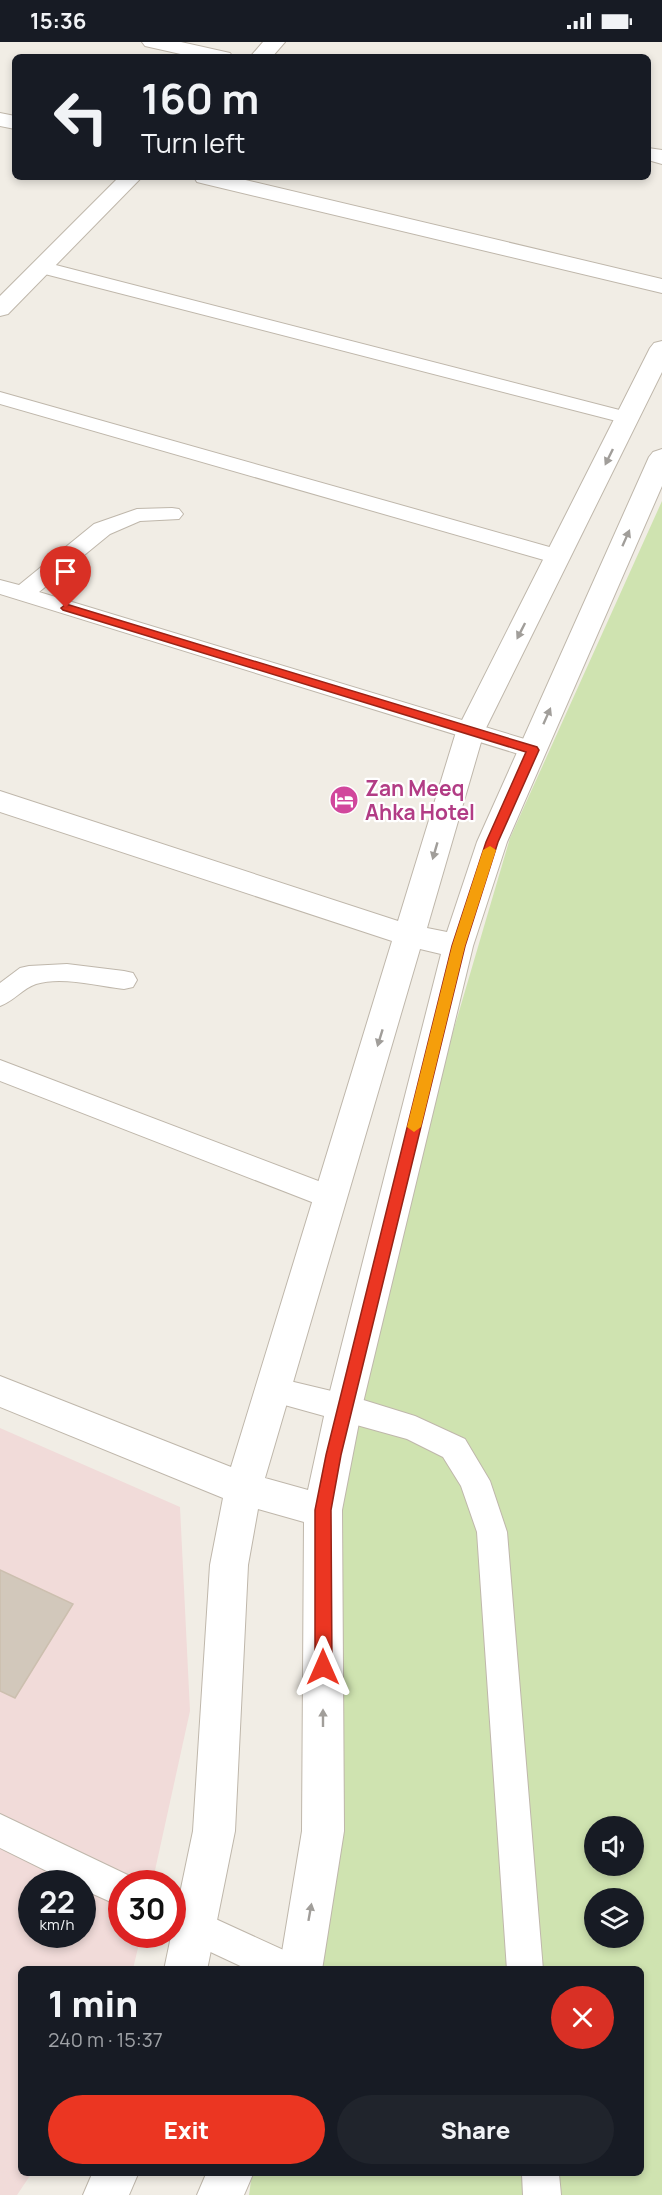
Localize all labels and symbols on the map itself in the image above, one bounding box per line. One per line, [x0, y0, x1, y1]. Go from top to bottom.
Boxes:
one-way arrow [604, 448, 613, 465]
one-way arrow [621, 528, 631, 546]
pin [40, 546, 91, 608]
one-way arrow [517, 622, 527, 640]
one-way arrow [543, 707, 553, 725]
place label: Zan Meeq Ahka Hotel [365, 774, 475, 826]
hotel icon: Zan Meeq Ahka Hotel [328, 784, 360, 816]
one-way arrow [430, 842, 439, 860]
one-way arrow [375, 1029, 384, 1047]
position arrow [291, 1635, 355, 1699]
one-way arrow [318, 1708, 328, 1727]
speed limit sign: 30 [108, 1870, 186, 1948]
one-way arrow [305, 1902, 314, 1921]

